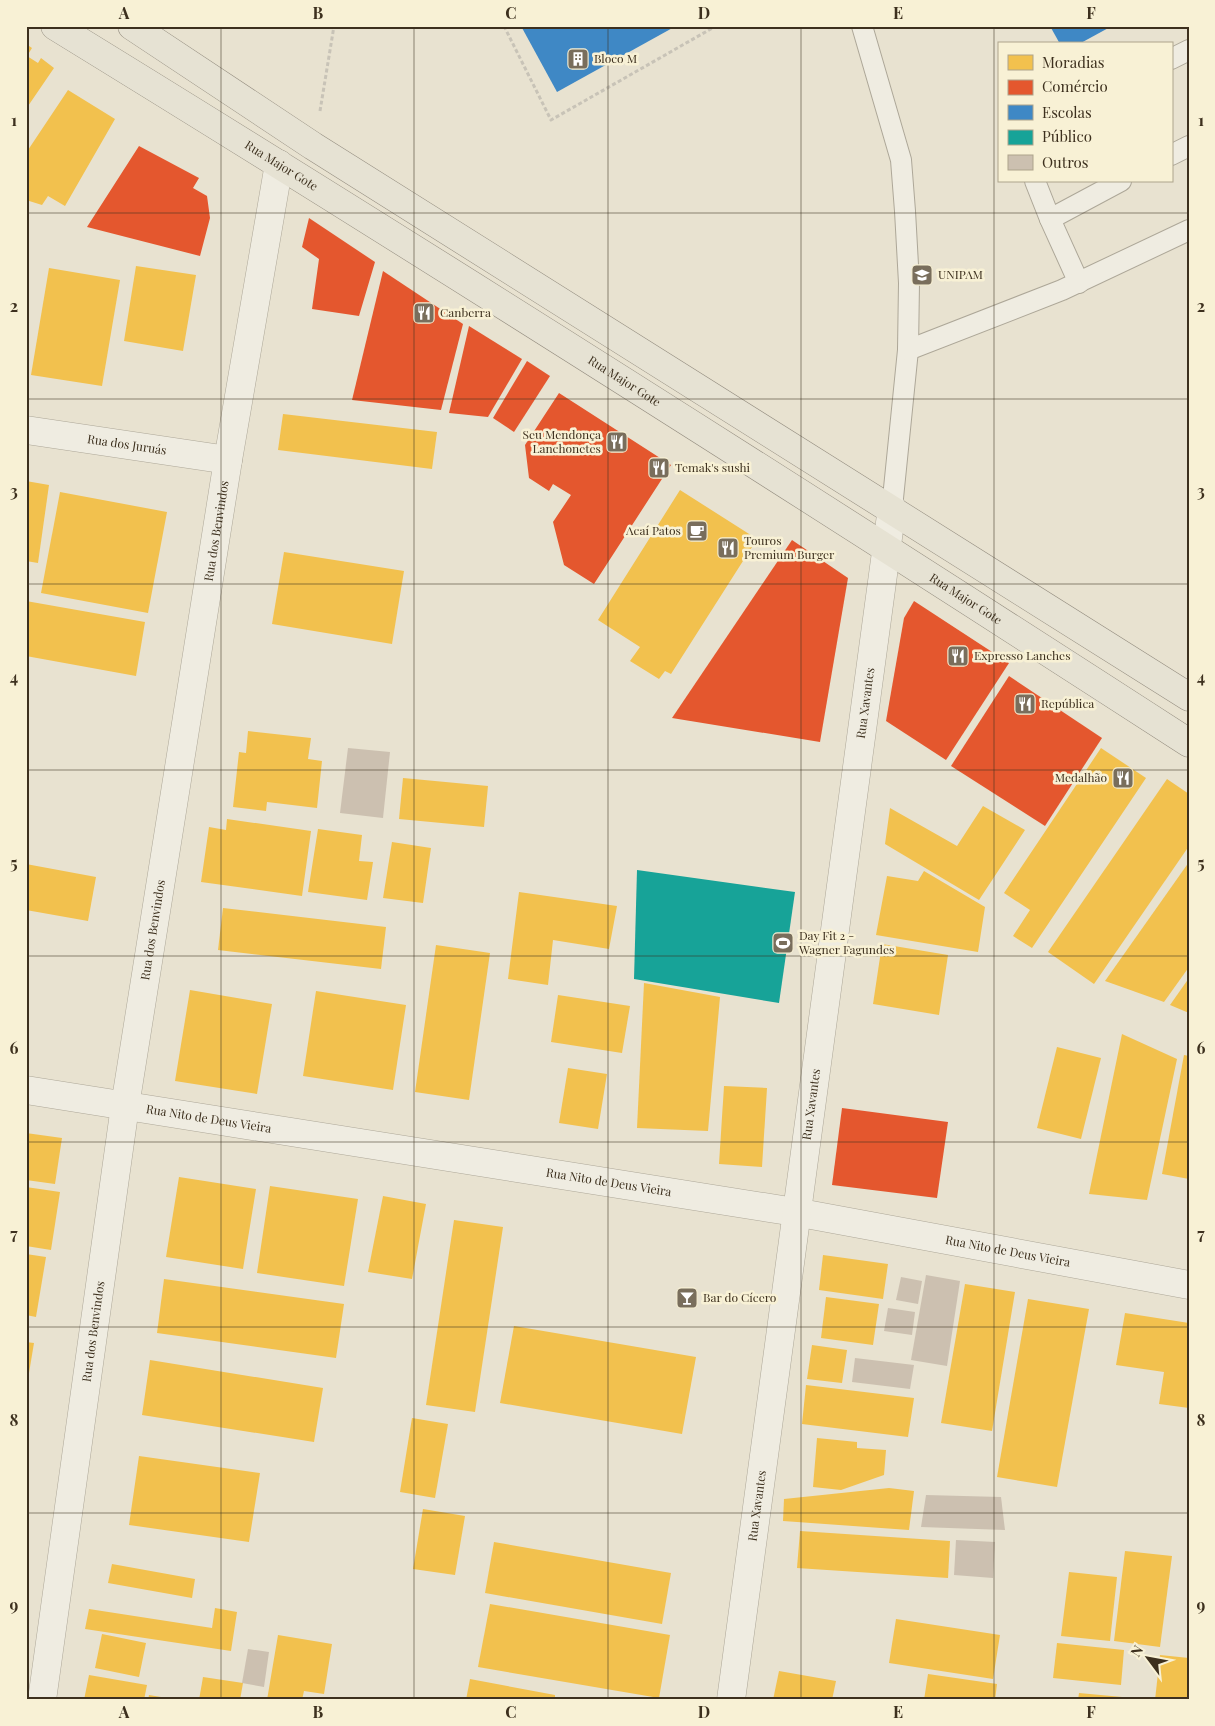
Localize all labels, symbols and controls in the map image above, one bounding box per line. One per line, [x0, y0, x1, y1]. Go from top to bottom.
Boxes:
text: A [118, 2, 130, 23]
text: B [313, 2, 324, 23]
text: C [505, 2, 517, 23]
text: D [698, 2, 710, 23]
text: E [893, 2, 903, 23]
text: F [1086, 2, 1096, 23]
legend [998, 42, 1172, 182]
building icon: Bloco M [566, 47, 590, 71]
place label: Bloco M [594, 50, 637, 66]
text: Moradias [1042, 52, 1104, 72]
text: Comércio [1042, 76, 1108, 96]
text: Escolas [1042, 102, 1092, 122]
text: 1 [11, 109, 17, 130]
text: 1 [1198, 109, 1204, 130]
text: Público [1042, 126, 1092, 146]
street label: Rua Major Gote [242, 136, 321, 194]
text: Outros [1042, 152, 1088, 172]
school or university icon: UNIPAM [910, 263, 934, 287]
place label: UNIPAM [938, 266, 983, 282]
text: 2 [10, 295, 18, 316]
text: 2 [1197, 295, 1205, 316]
restaurant icon: Canberra [412, 301, 436, 325]
place label: Canberra [440, 304, 491, 320]
street label: Rua Major Gote [585, 351, 664, 410]
place label: Seu Mendonça Lanchonetes [522, 426, 601, 456]
street label: Rua dos Juruás [86, 430, 168, 458]
restaurant icon: Seu Mendonça Lanchonetes [605, 430, 629, 454]
restaurant icon: Temak's sushi [647, 456, 671, 480]
place label: Temak's sushi [675, 459, 751, 475]
street label: Rua dos Benvindos [200, 479, 232, 582]
text: 3 [10, 480, 18, 501]
text: 3 [1197, 480, 1205, 501]
cafe icon: Acaí Patos [685, 519, 709, 543]
place label: Acaí Patos [625, 522, 681, 538]
place label: Touros Premium Burger [744, 532, 835, 562]
restaurant icon: Touros Premium Burger [716, 536, 740, 560]
street label: Rua Major Gote [927, 569, 1006, 627]
restaurant icon: Expresso Lanches [946, 644, 970, 668]
place label: Expresso Lanches [974, 647, 1071, 663]
text: 4 [10, 666, 18, 687]
street label: Rua Xavantes [852, 666, 877, 739]
text: 4 [1197, 666, 1205, 687]
restaurant icon: República [1013, 692, 1037, 716]
place label: República [1041, 695, 1094, 711]
restaurant icon: Medalhão [1111, 766, 1135, 790]
place label: Medalhão [1055, 769, 1107, 785]
text: 5 [10, 852, 18, 873]
text: 5 [1197, 852, 1205, 873]
street label: Rua dos Benvindos [136, 878, 168, 981]
place label: Day Fit 2 - Wagner Fagundes [798, 927, 894, 957]
sports icon: Day Fit 2 - Wagner Fagundes [771, 931, 795, 955]
text: 6 [10, 1037, 19, 1058]
text: 6 [1197, 1037, 1206, 1058]
street label: Rua Xavantes [798, 1068, 823, 1141]
street label: Rua Nito de Deus Vieira [145, 1100, 273, 1136]
street label: Rua Nito de Deus Vieira [545, 1164, 673, 1199]
text: 7 [10, 1223, 18, 1244]
text: 7 [1197, 1223, 1205, 1244]
street label: Rua Nito de Deus Vieira [944, 1231, 1072, 1270]
street label: Rua dos Benvindos [78, 1280, 107, 1383]
bar icon: Bar do Cícero [675, 1286, 699, 1310]
place label: Bar do Cícero [703, 1289, 777, 1305]
text: 8 [10, 1409, 19, 1430]
text: 8 [1197, 1409, 1206, 1430]
street label: Rua Xavantes [744, 1469, 769, 1542]
text: 9 [10, 1594, 19, 1615]
text: 9 [1197, 1594, 1206, 1615]
north arrow [1122, 1634, 1172, 1684]
text: N [1126, 1642, 1147, 1660]
text: A [118, 1701, 130, 1722]
text: B [313, 1701, 324, 1722]
text: C [505, 1701, 517, 1722]
text: D [698, 1701, 710, 1722]
text: E [893, 1701, 903, 1722]
text: F [1086, 1701, 1096, 1722]

